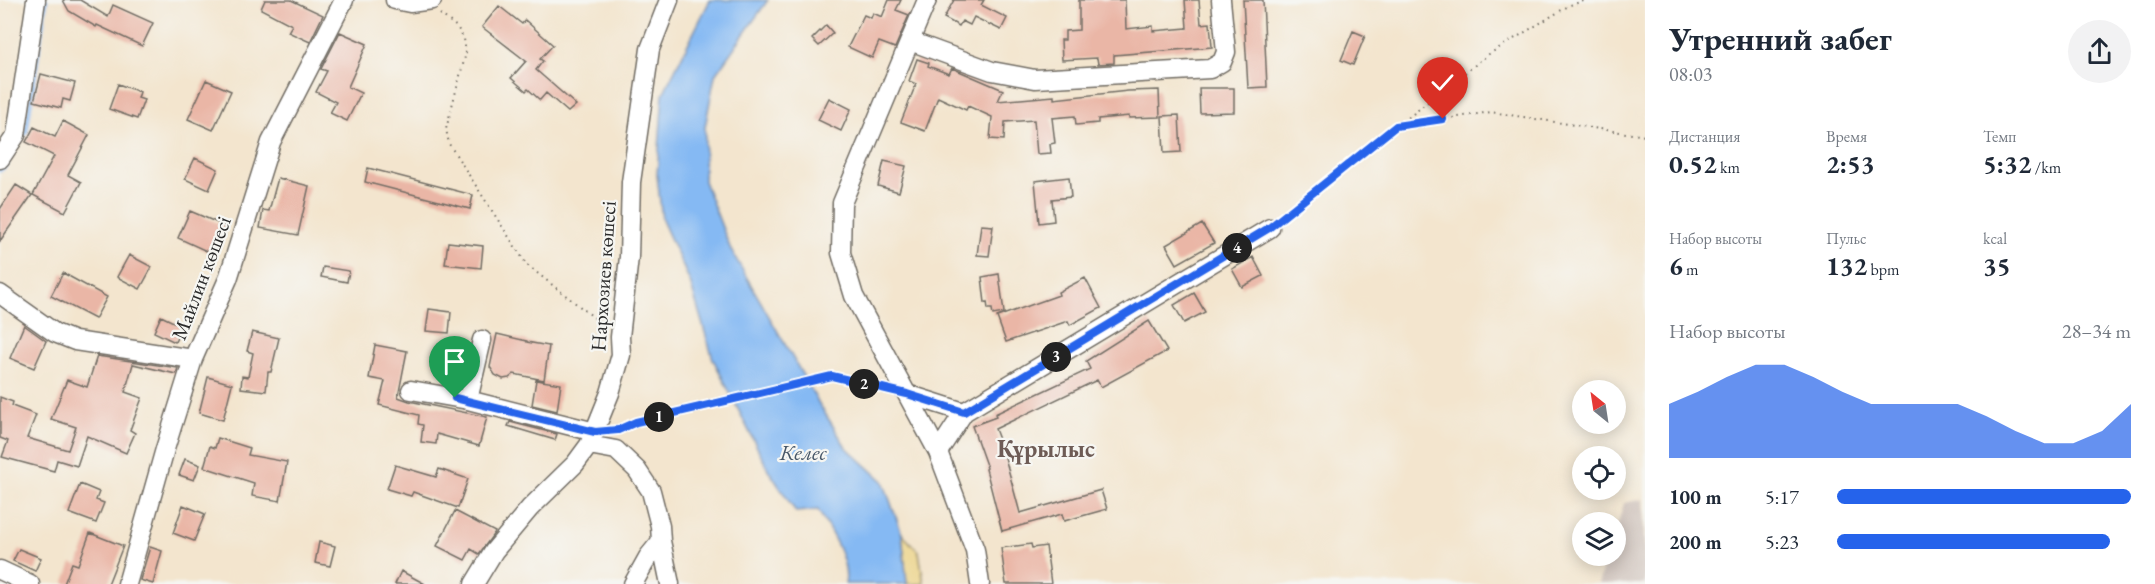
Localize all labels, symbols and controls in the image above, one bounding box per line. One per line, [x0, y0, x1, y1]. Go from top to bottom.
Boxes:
text: Утренний забег [1669, 17, 1892, 60]
button: share [2068, 20, 2131, 83]
pin [1417, 57, 1468, 119]
text: 08:03 [1669, 61, 1712, 87]
icon: check [1426, 66, 1459, 99]
text: Дистанция [1669, 126, 1740, 147]
text: Время [1826, 126, 1867, 147]
text: Темп [1983, 126, 2016, 147]
text: 0.52 [1669, 147, 1717, 181]
text: 2:53 [1826, 147, 1875, 181]
text: 5:32 [1983, 147, 2032, 181]
text: km [1717, 157, 1740, 178]
text: /km [2032, 157, 2061, 178]
street label: Нархозиев көшесі [584, 200, 622, 352]
street label: Майлин көшесі [165, 212, 237, 344]
text: Набор высоты [1669, 228, 1762, 249]
text: Пульс [1826, 228, 1867, 249]
text: kcal [1983, 228, 2007, 249]
pin: 4 [1222, 233, 1252, 263]
text: 4 [1233, 237, 1241, 258]
text: 6 [1669, 249, 1683, 283]
text: 132 [1826, 249, 1867, 283]
text: 35 [1983, 249, 2011, 283]
text: m [1683, 259, 1698, 280]
text: bpm [1867, 259, 1899, 280]
text: Набор высоты [1669, 318, 1785, 344]
text: 28–34 m [2062, 318, 2131, 344]
pin [429, 336, 480, 398]
pin: 3 [1041, 342, 1071, 372]
icon: arrive [438, 345, 471, 378]
text: 3 [1052, 346, 1060, 367]
pin: 2 [849, 369, 879, 399]
text: 2 [860, 373, 868, 394]
north arrow [1572, 380, 1626, 434]
map controls [1572, 380, 1626, 566]
pin: 1 [644, 402, 674, 432]
text: 1 [655, 406, 663, 427]
district label: Құрылыс [997, 433, 1095, 465]
water label: Келес [779, 438, 828, 467]
button: locate [1572, 446, 1626, 500]
text: 100 m [1669, 484, 1722, 510]
text: 5:17 [1765, 484, 1799, 510]
button: layers [1572, 512, 1626, 566]
text: 200 m [1669, 529, 1722, 555]
text: 5:23 [1765, 529, 1799, 555]

